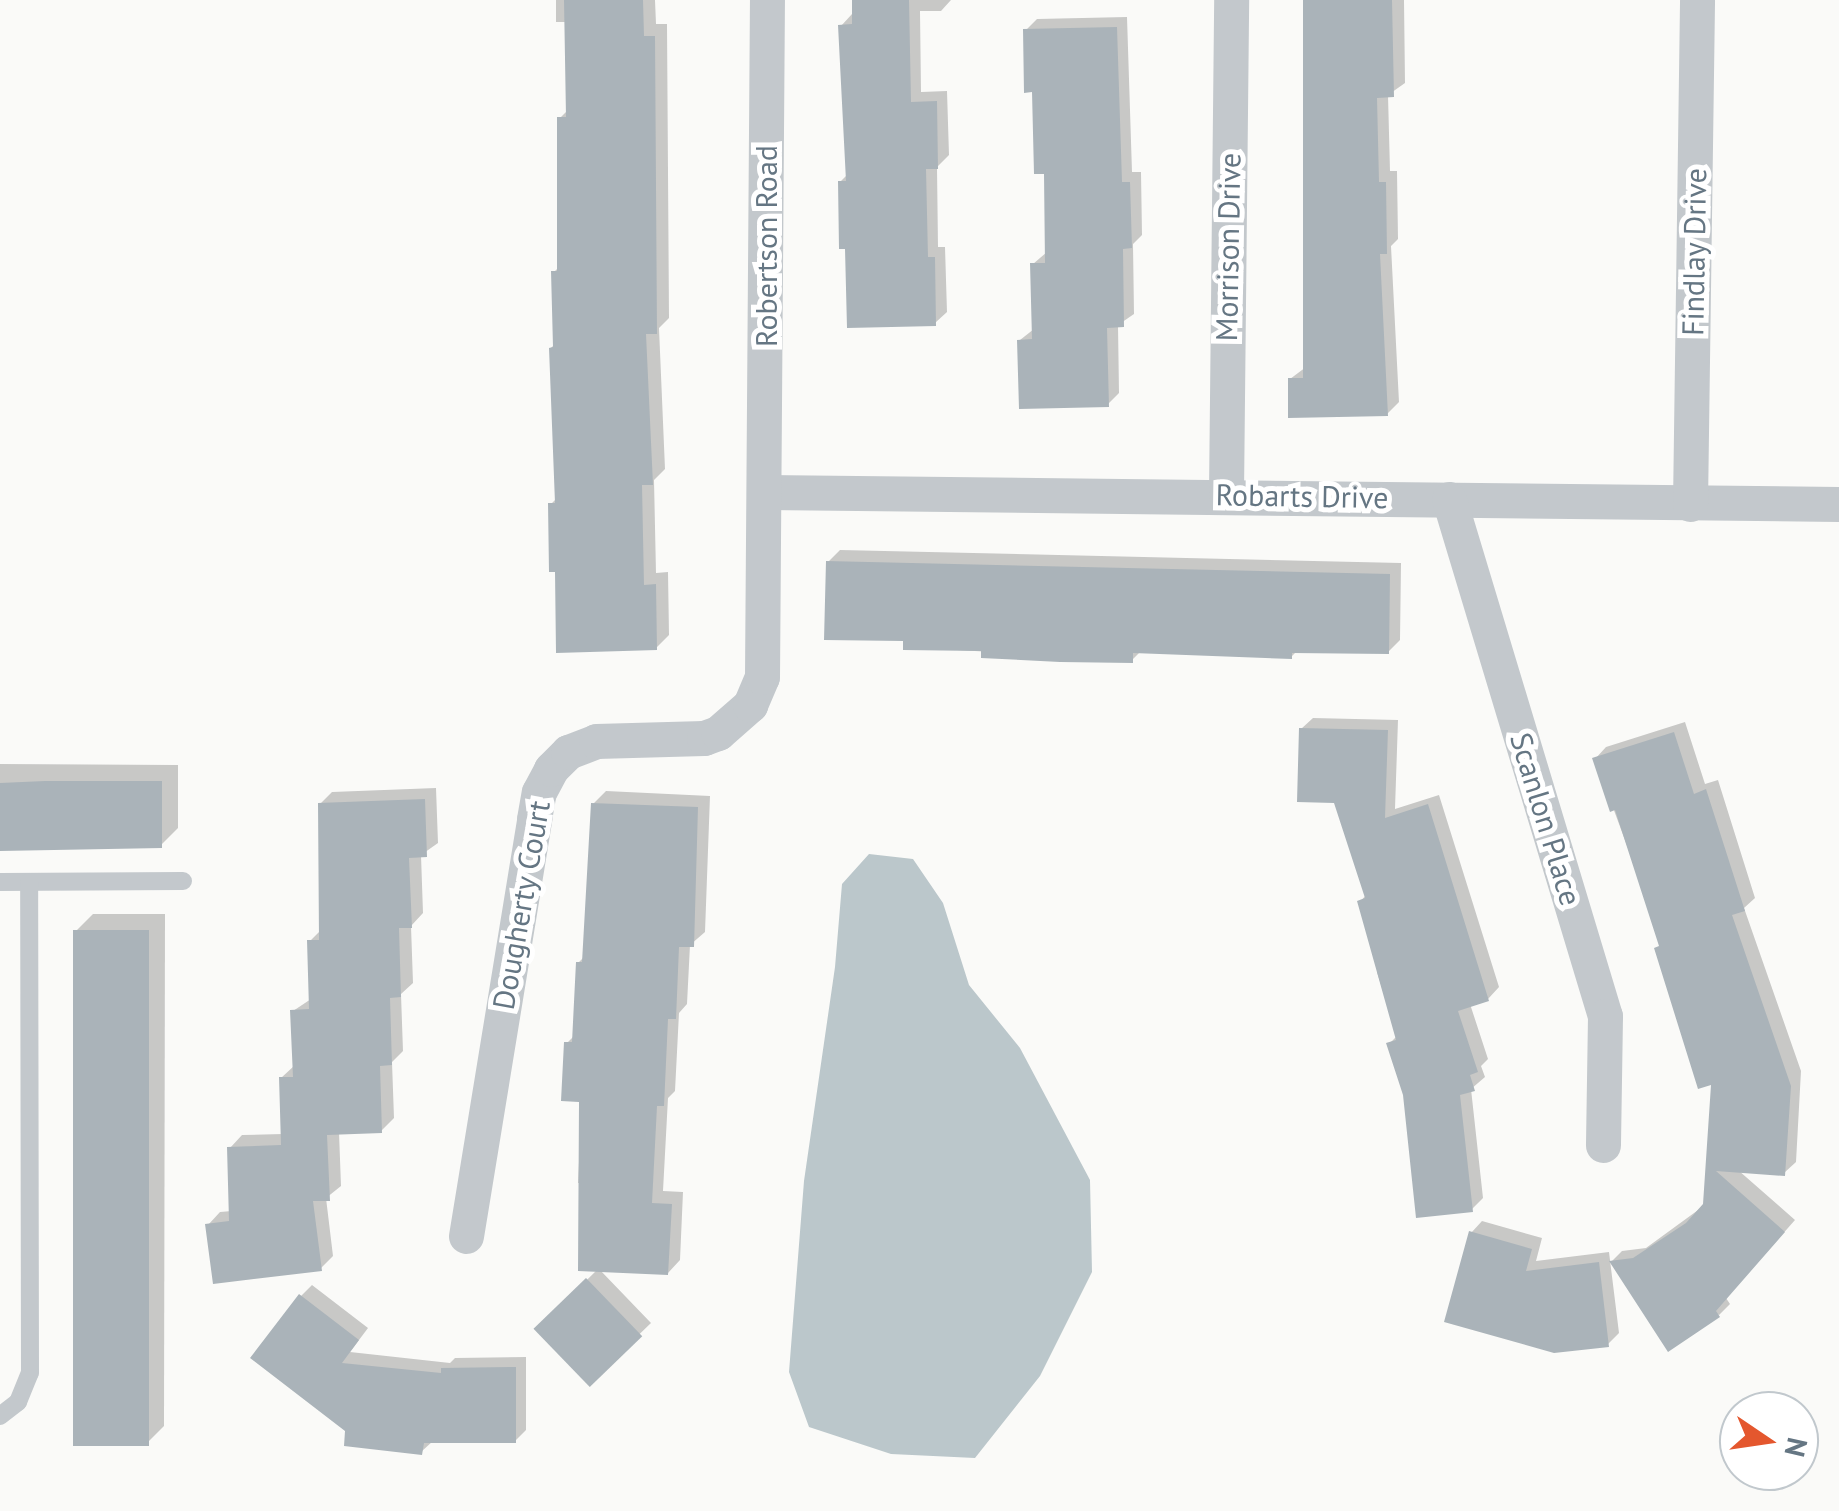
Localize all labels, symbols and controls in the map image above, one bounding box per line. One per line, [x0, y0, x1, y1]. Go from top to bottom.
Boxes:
street label: Robertson Road [748, 145, 784, 347]
street label: Morrison Drive [1208, 152, 1248, 342]
street label: Findlay Drive [1675, 167, 1713, 337]
street label: Robarts Drive [1215, 476, 1389, 516]
street label: Scanlon Place [1503, 728, 1589, 910]
street label: Dougherty Court [485, 797, 557, 1013]
north arrow [1719, 1391, 1819, 1491]
text: N [1777, 1434, 1817, 1461]

